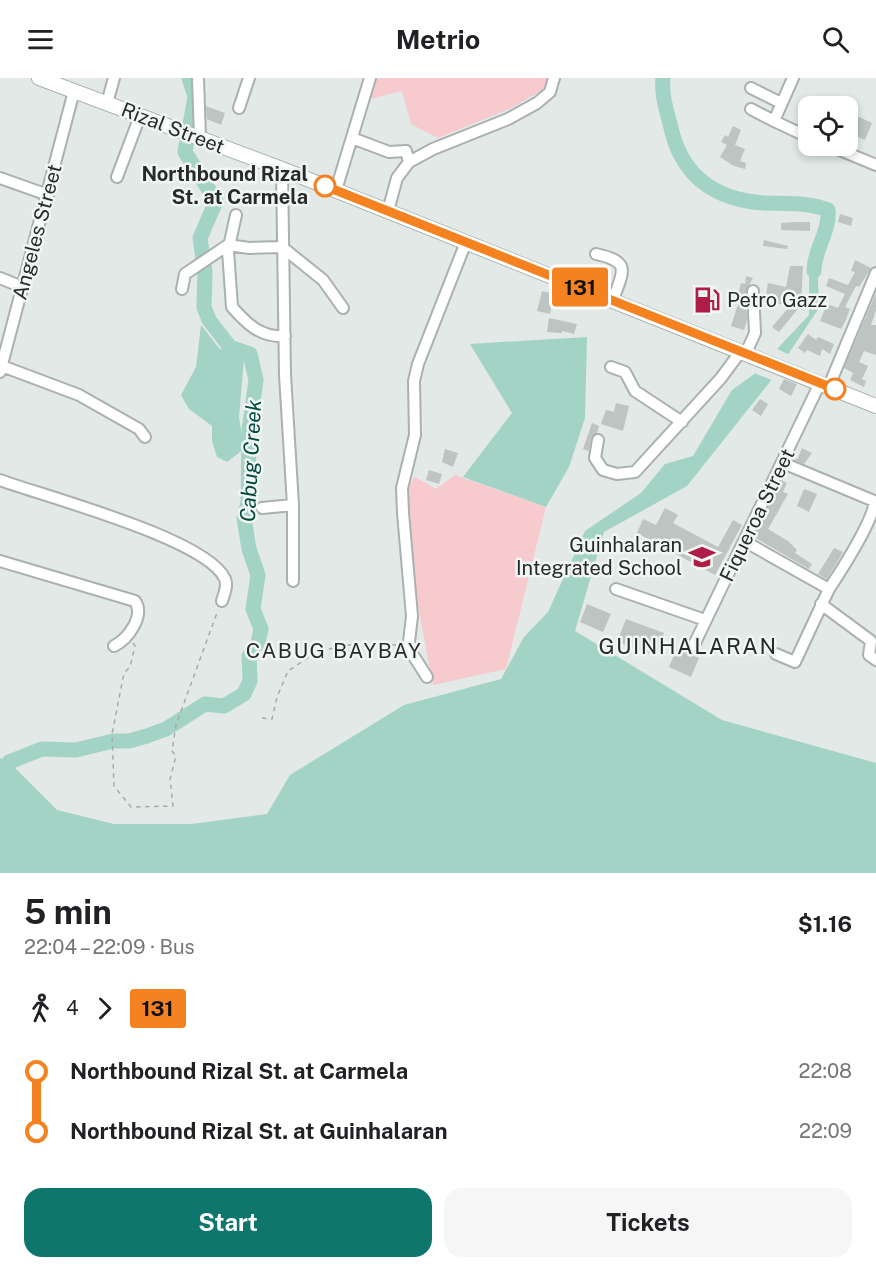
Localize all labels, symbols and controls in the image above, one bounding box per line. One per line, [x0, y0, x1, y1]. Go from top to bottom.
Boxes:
icon: menu [24, 23, 57, 56]
text: Metrio [396, 23, 480, 55]
icon: search [819, 23, 852, 56]
map controls [798, 96, 858, 156]
button: locate [798, 96, 858, 156]
street label: Rizal Street [118, 97, 228, 159]
street label: Angeles Street [7, 162, 67, 302]
place label: Northbound Rizal St. at Carmela [141, 162, 308, 209]
marker: Northbound Rizal St. at Carmela [314, 175, 336, 197]
line badge: 131 [546, 268, 614, 306]
text: 131 [564, 275, 596, 300]
fuel station icon: Petro Gazz [692, 285, 722, 315]
place label: Petro Gazz [727, 288, 827, 312]
unlabelled marker [824, 378, 846, 400]
water label: Cabug Creek [235, 399, 266, 523]
street label: Fiqueroa Street [714, 445, 800, 585]
place label: Guinhalaran Integrated School [516, 533, 682, 580]
school or university icon: Guinhalaran Integrated School [687, 542, 717, 572]
district label: GUINHALARAN [598, 633, 778, 659]
district label: CABUG BAYBAY [246, 638, 422, 663]
text: 5 min [24, 893, 112, 931]
text: $1.16 [798, 911, 852, 937]
text: 22:04 – 22:09 · Bus [24, 935, 195, 959]
icon: walk [24, 992, 57, 1025]
icon: forward [88, 992, 121, 1025]
text: 4 [66, 996, 79, 1020]
text: 131 [142, 996, 174, 1021]
text: Northbound Rizal St. at Carmela [70, 1058, 408, 1084]
text: 22:08 [799, 1059, 852, 1083]
text: Northbound Rizal St. at Guinhalaran [70, 1118, 447, 1144]
text: 22:09 [799, 1119, 852, 1143]
button: Start [24, 1188, 432, 1257]
button: Tickets [444, 1188, 852, 1257]

